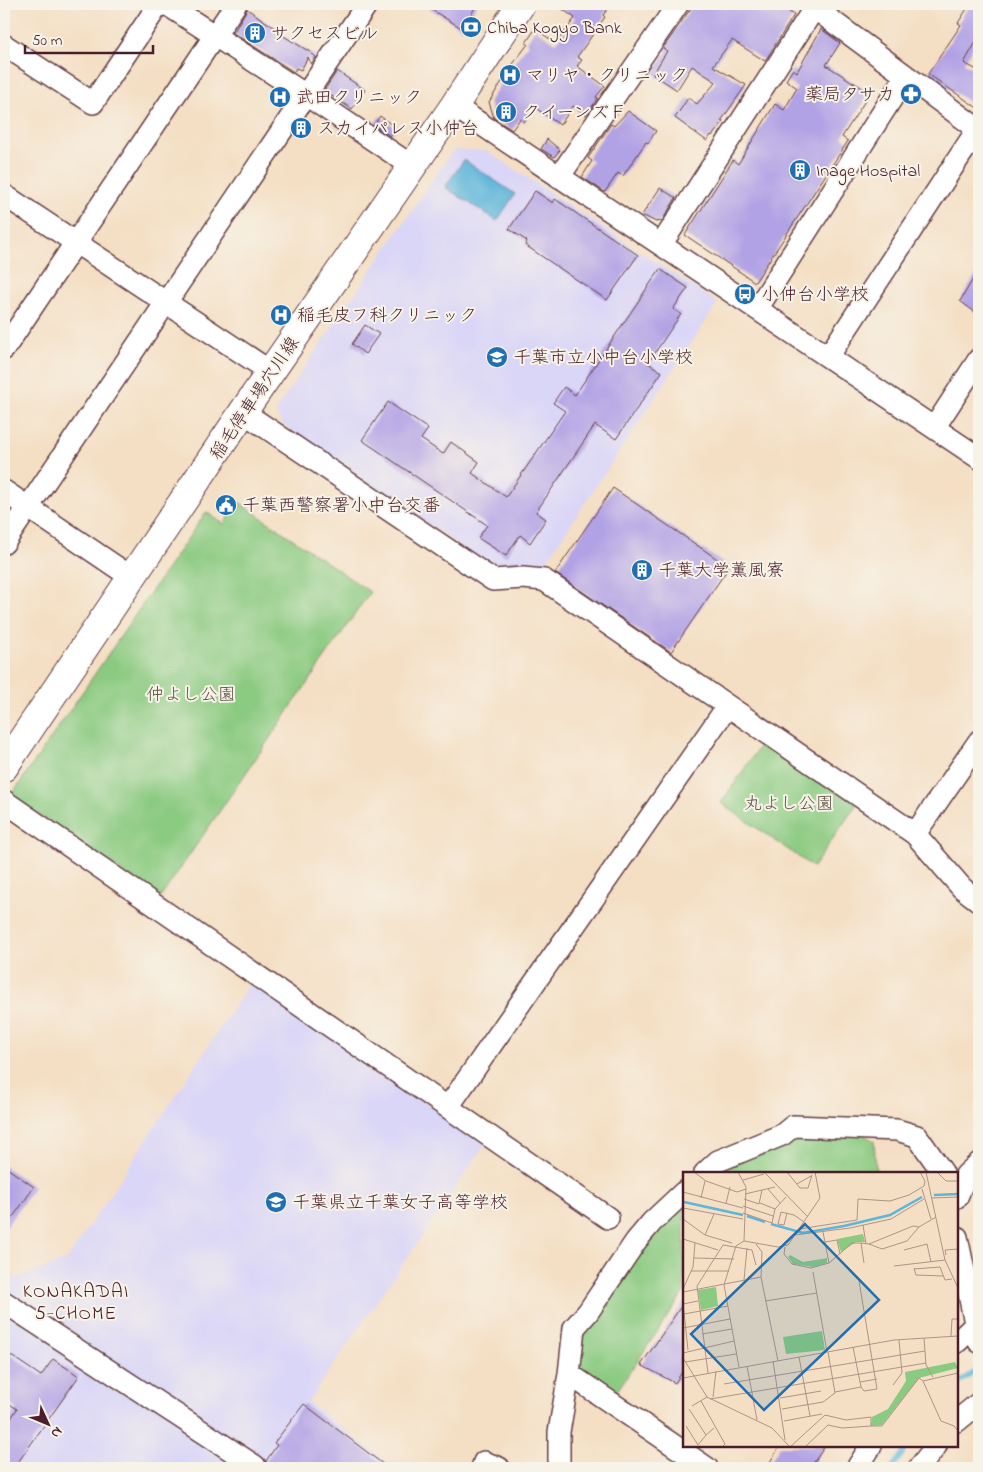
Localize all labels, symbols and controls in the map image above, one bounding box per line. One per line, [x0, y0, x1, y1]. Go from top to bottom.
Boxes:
bank icon: Chiba Kogyo Bank [459, 15, 483, 39]
place label: Chiba Kogyo Bank [487, 16, 622, 43]
building icon: サクセスビル [243, 21, 267, 45]
scale bar [25, 22, 152, 54]
place label: サクセスビル [271, 22, 378, 48]
text: 50 m [32, 30, 63, 52]
hospital icon: マリヤ・クリニック [498, 63, 522, 87]
place label: マリヤ・クリニック [526, 64, 688, 90]
pharmacy icon: 薬局タサカ [899, 82, 923, 106]
place label: 薬局タサカ [805, 83, 895, 109]
hospital icon: 武田クリニック [268, 85, 292, 109]
place label: 武田クリニック [296, 86, 422, 112]
building icon: クイーンズＦ [494, 100, 518, 124]
place label: クイーンズＦ [522, 101, 627, 127]
building icon: スカイパレス小仲台 [289, 116, 313, 140]
place label: スカイパレス小仲台 [317, 117, 479, 143]
building icon: Inage Hospital [788, 158, 812, 182]
place label: Inage Hospital [816, 159, 920, 186]
bus stop icon: 小仲台小学校 [733, 282, 757, 306]
place label: 小仲台小学校 [761, 283, 869, 309]
hospital icon: 稲毛皮フ科クリニック [269, 303, 293, 327]
place label: 稲毛皮フ科クリニック [297, 304, 477, 330]
street label: 稲毛停車場穴川線 [205, 332, 307, 466]
school or university icon: 千葉市立小中台小学校 [485, 345, 509, 369]
place label: 千葉市立小中台小学校 [513, 346, 693, 372]
public building icon: 千葉西警察署小中台交番 [214, 493, 238, 517]
place label: 千葉西警察署小中台交番 [242, 494, 440, 520]
building icon: 千葉大学薫風寮 [630, 558, 654, 582]
place label: 千葉大学薫風寮 [658, 559, 784, 585]
park label: 仲よし公園 [146, 683, 236, 709]
park label: 丸よし公園 [744, 792, 834, 818]
inset map [683, 1172, 958, 1447]
school or university icon: 千葉県立千葉女子高等学校 [264, 1190, 288, 1214]
place label: 千葉県立千葉女子高等学校 [292, 1191, 508, 1217]
district label: KONAKADAI 5-CHOME [23, 1279, 129, 1328]
north arrow [22, 1400, 72, 1450]
text: N [45, 1421, 67, 1443]

